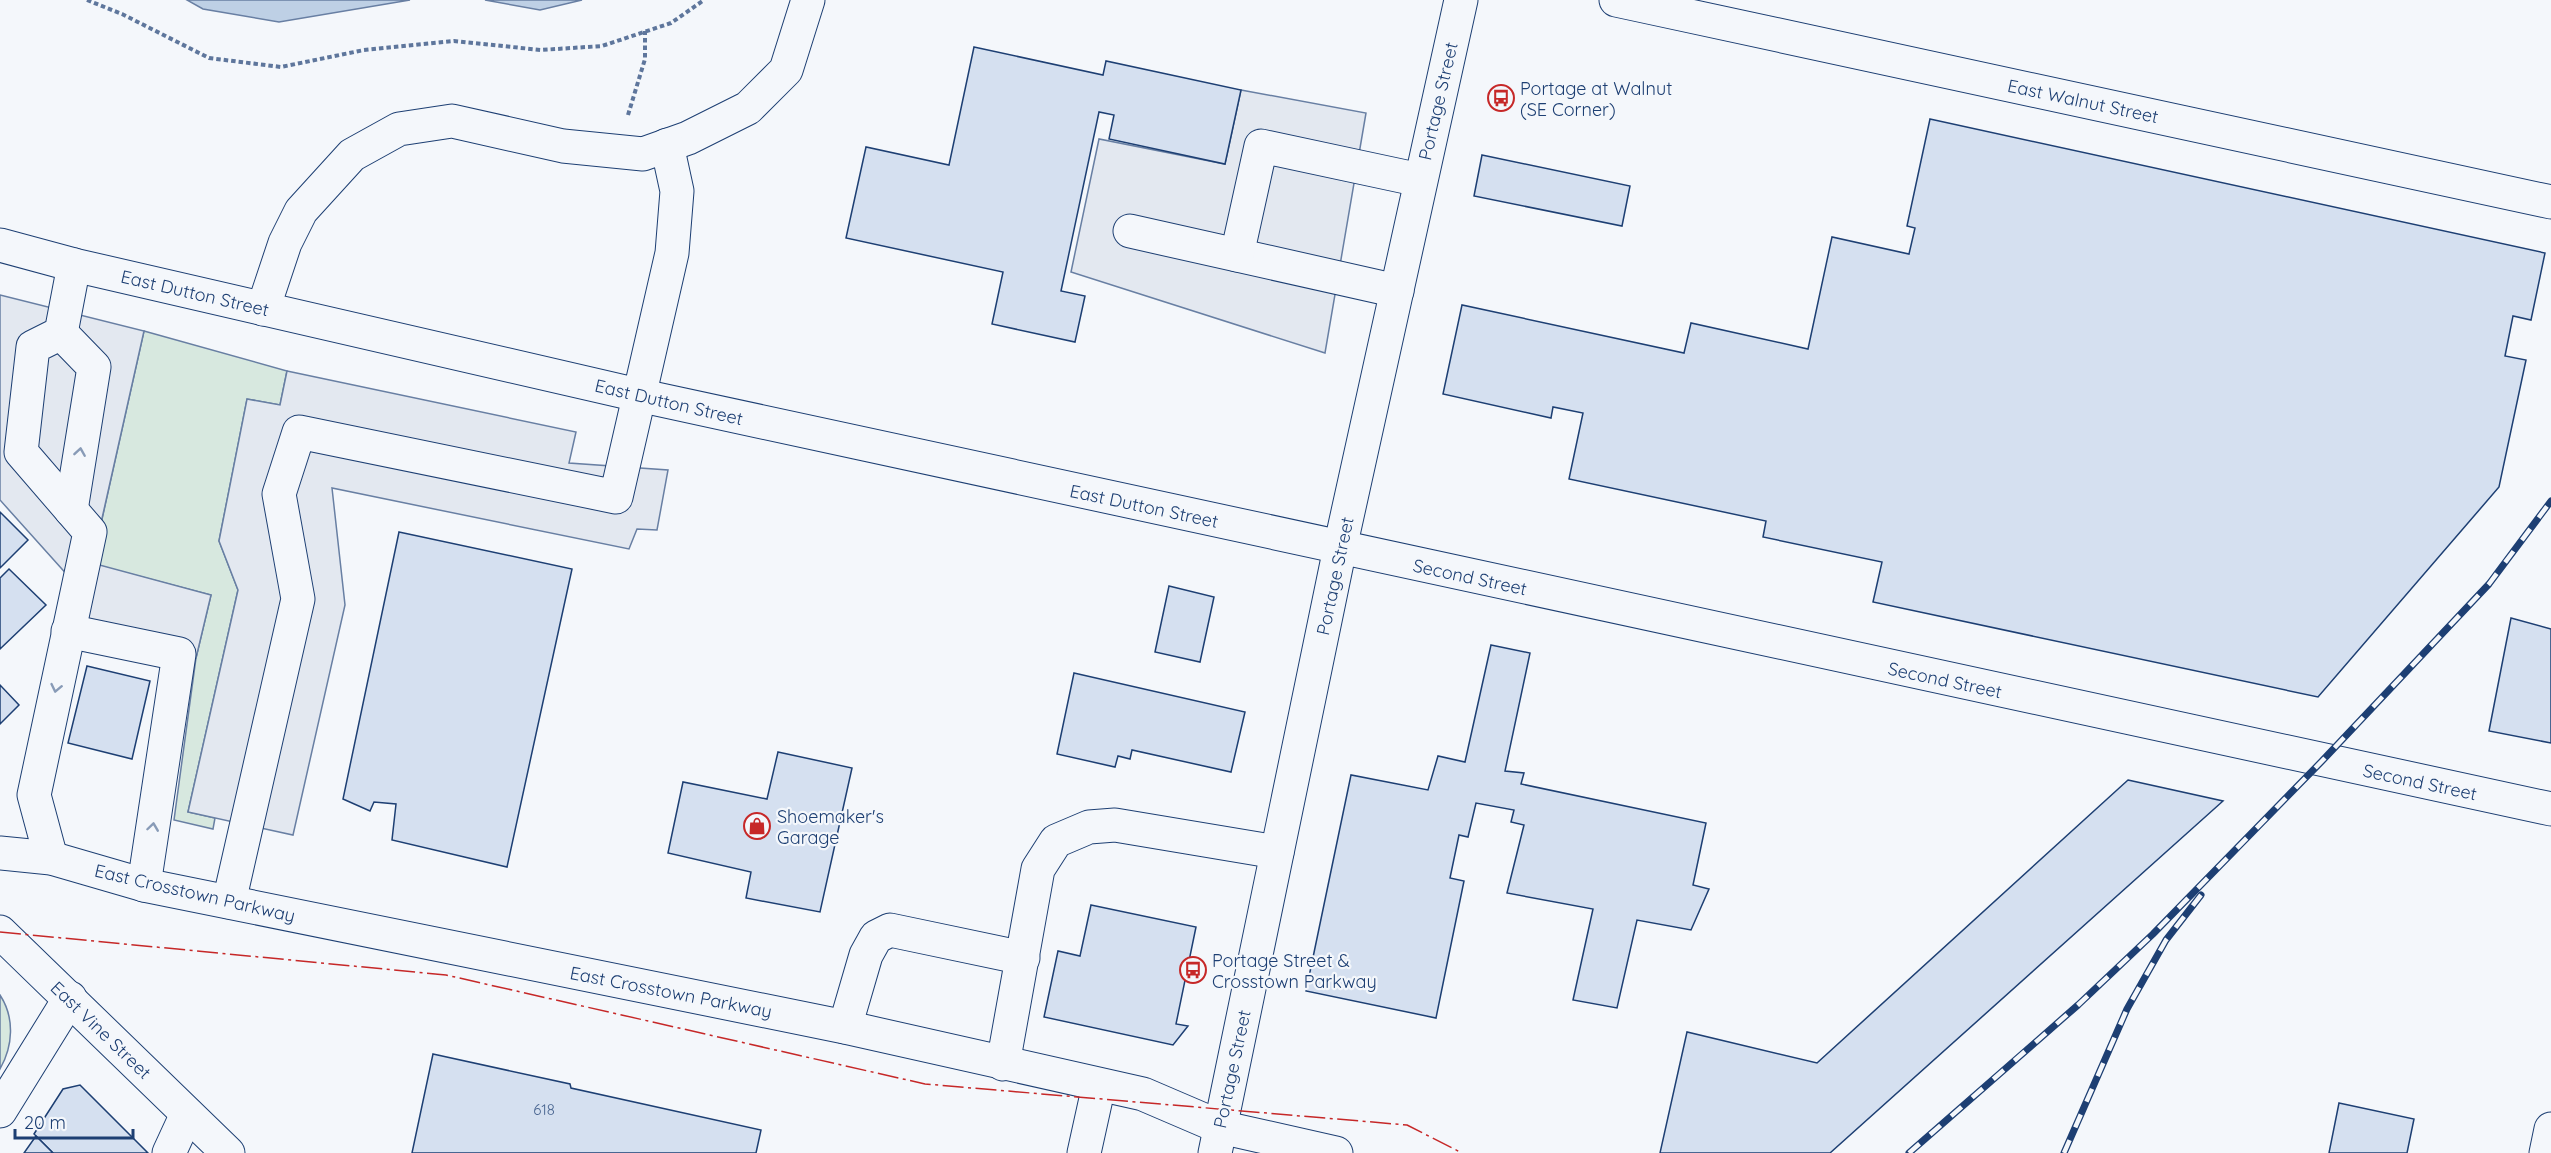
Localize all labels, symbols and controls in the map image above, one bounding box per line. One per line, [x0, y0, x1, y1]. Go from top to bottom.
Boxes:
street label: Portage Street [1413, 40, 1463, 162]
street label: East Walnut Street [2005, 74, 2161, 128]
place label: Portage at Walnut (SE Corner) [1520, 77, 1672, 121]
bus stop icon: Portage at Walnut (SE Corner) [1486, 83, 1516, 113]
street label: East Dutton Street [119, 265, 271, 321]
street label: East Dutton Street [593, 374, 745, 430]
one-way arrow [73, 448, 86, 458]
street label: East Dutton Street [1068, 479, 1220, 533]
street label: Portage Street [1311, 515, 1359, 637]
street label: Second Street [1411, 554, 1529, 600]
street label: Second Street [1886, 657, 2004, 703]
one-way arrow [51, 683, 64, 693]
street label: Second Street [2361, 759, 2479, 805]
place label: Shoemaker's Garage [777, 805, 884, 849]
shop icon: Shoemaker's Garage [742, 811, 772, 841]
one-way arrow [146, 822, 158, 832]
street label: East Crosstown Parkway [92, 859, 298, 927]
place label: Portage Street & Crosstown Parkway [1212, 949, 1377, 993]
bus stop icon: Portage Street & Crosstown Parkway [1178, 955, 1208, 985]
street label: East Crosstown Parkway [568, 961, 774, 1023]
street label: East Vine Street [46, 976, 156, 1084]
street label: Portage Street [1208, 1008, 1256, 1130]
house number: 618 [533, 1100, 555, 1119]
scale bar [15, 1102, 134, 1140]
text: 20 m [24, 1111, 66, 1134]

